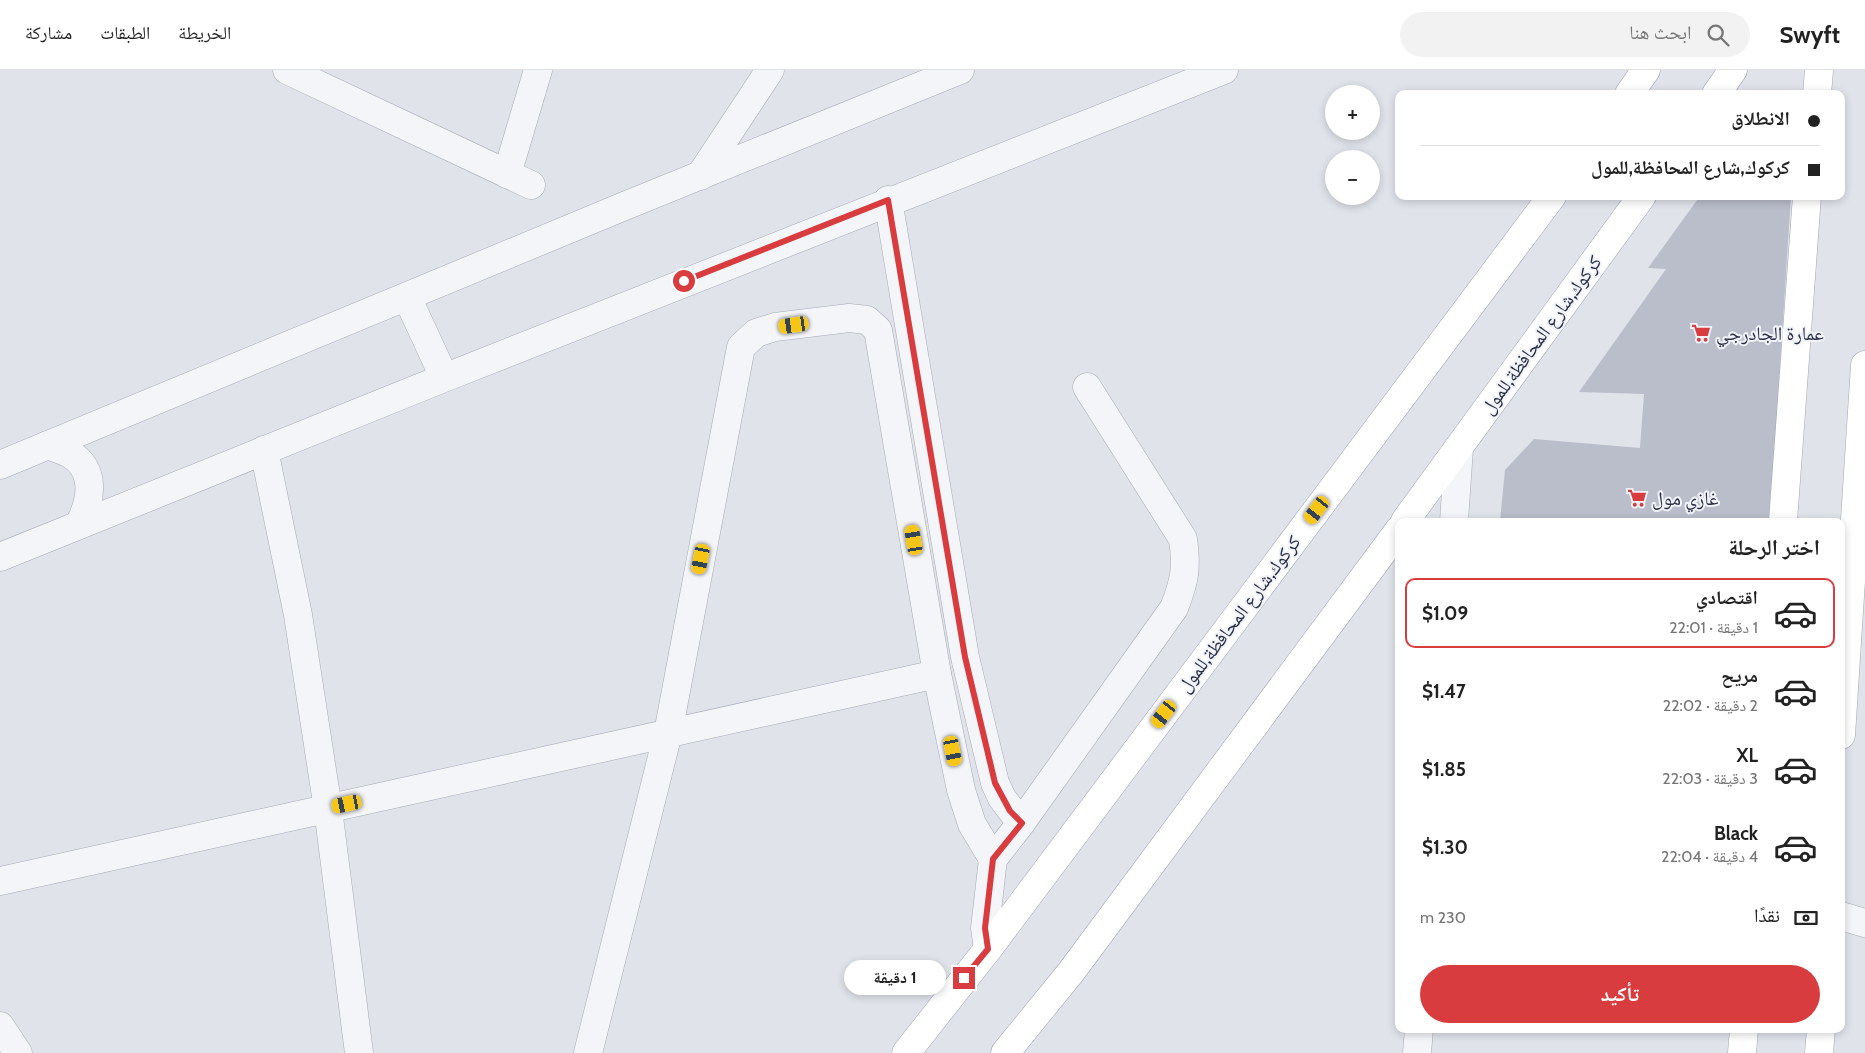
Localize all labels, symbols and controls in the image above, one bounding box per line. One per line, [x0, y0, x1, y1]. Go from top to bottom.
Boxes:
search box [1400, 12, 1750, 57]
text: Swyft [1780, 20, 1840, 49]
text: ابحث هنا [1629, 21, 1692, 44]
icon: search [1704, 21, 1732, 49]
text: مشاركة [25, 22, 72, 44]
text: الطبقات [100, 22, 150, 44]
text: الخريطة [178, 22, 231, 44]
map controls [1325, 85, 1380, 205]
button: + [1325, 85, 1380, 140]
text: الانطلاق [1731, 107, 1790, 130]
button: − [1325, 150, 1380, 205]
text: كركوك,شارع المحافظة,للمول [1591, 156, 1790, 179]
street label: كركوك,شارع المحافظة,للمول [1476, 251, 1606, 419]
route start [673, 270, 695, 292]
car [778, 315, 809, 335]
supermarket icon: عمارة الجادرجي [1690, 322, 1712, 344]
place label: عمارة الجادرجي [1716, 322, 1824, 348]
supermarket icon: غازي مول [1626, 487, 1648, 509]
place label: غازي مول [1652, 487, 1719, 513]
car [1301, 494, 1332, 526]
car [904, 524, 923, 556]
street label: كركوك,شارع المحافظة,للمول [1172, 531, 1306, 697]
text: اختر الرحلة [1728, 534, 1820, 561]
car [690, 543, 711, 575]
text: اقتصادي [1696, 586, 1758, 609]
icon: car [1773, 591, 1818, 636]
text: $1.09 [1422, 602, 1468, 625]
text: 1 دقيقة · 22:01 [1669, 618, 1758, 637]
text: مريح [1721, 664, 1758, 687]
icon: car [1773, 669, 1818, 714]
text: $1.47 [1422, 680, 1466, 703]
text: 2 دقيقة · 22:02 [1663, 696, 1758, 715]
car [1148, 698, 1179, 730]
car [942, 735, 963, 767]
text: XL [1737, 744, 1758, 767]
icon: car [1773, 747, 1818, 792]
text: $1.85 [1422, 758, 1466, 781]
text: 3 دقيقة · 22:03 [1662, 769, 1758, 788]
car [330, 794, 363, 814]
text: Black [1714, 822, 1758, 845]
icon: car [1773, 825, 1818, 870]
text: $1.30 [1422, 836, 1468, 859]
text: 4 دقيقة · 22:04 [1661, 847, 1758, 866]
text: نقدًا [1754, 904, 1780, 927]
icon: cash [1792, 904, 1820, 932]
text: 230 m [1420, 908, 1466, 927]
callout: 1 دقيقة [844, 960, 946, 996]
button: تأكيد [1420, 965, 1820, 1023]
route end [953, 967, 975, 989]
text: 1 دقيقة [873, 968, 917, 987]

